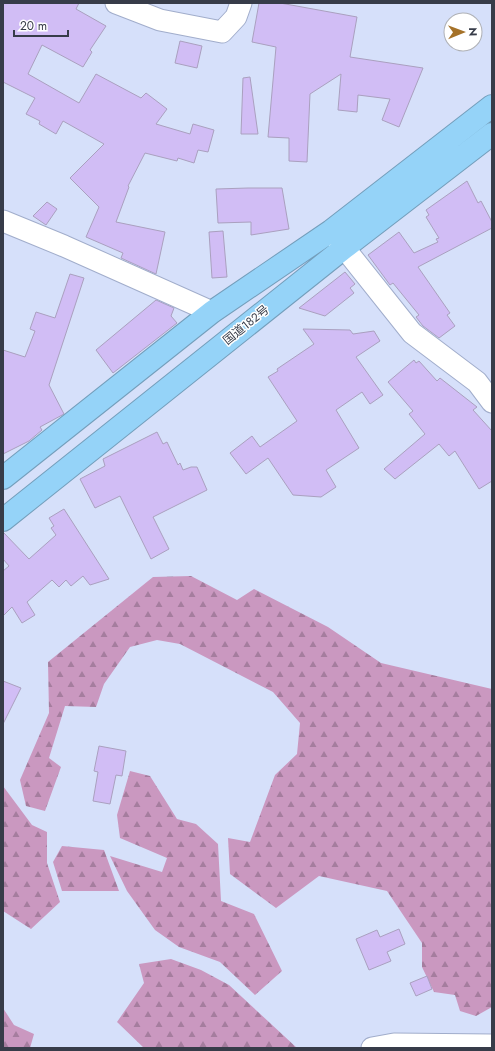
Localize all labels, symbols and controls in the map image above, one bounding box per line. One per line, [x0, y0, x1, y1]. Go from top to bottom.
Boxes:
scale bar [14, 12, 68, 38]
north arrow [443, 12, 483, 52]
text: 20 m [20, 17, 47, 35]
text: N [465, 27, 481, 36]
street label: 国道182号 [219, 301, 273, 349]

